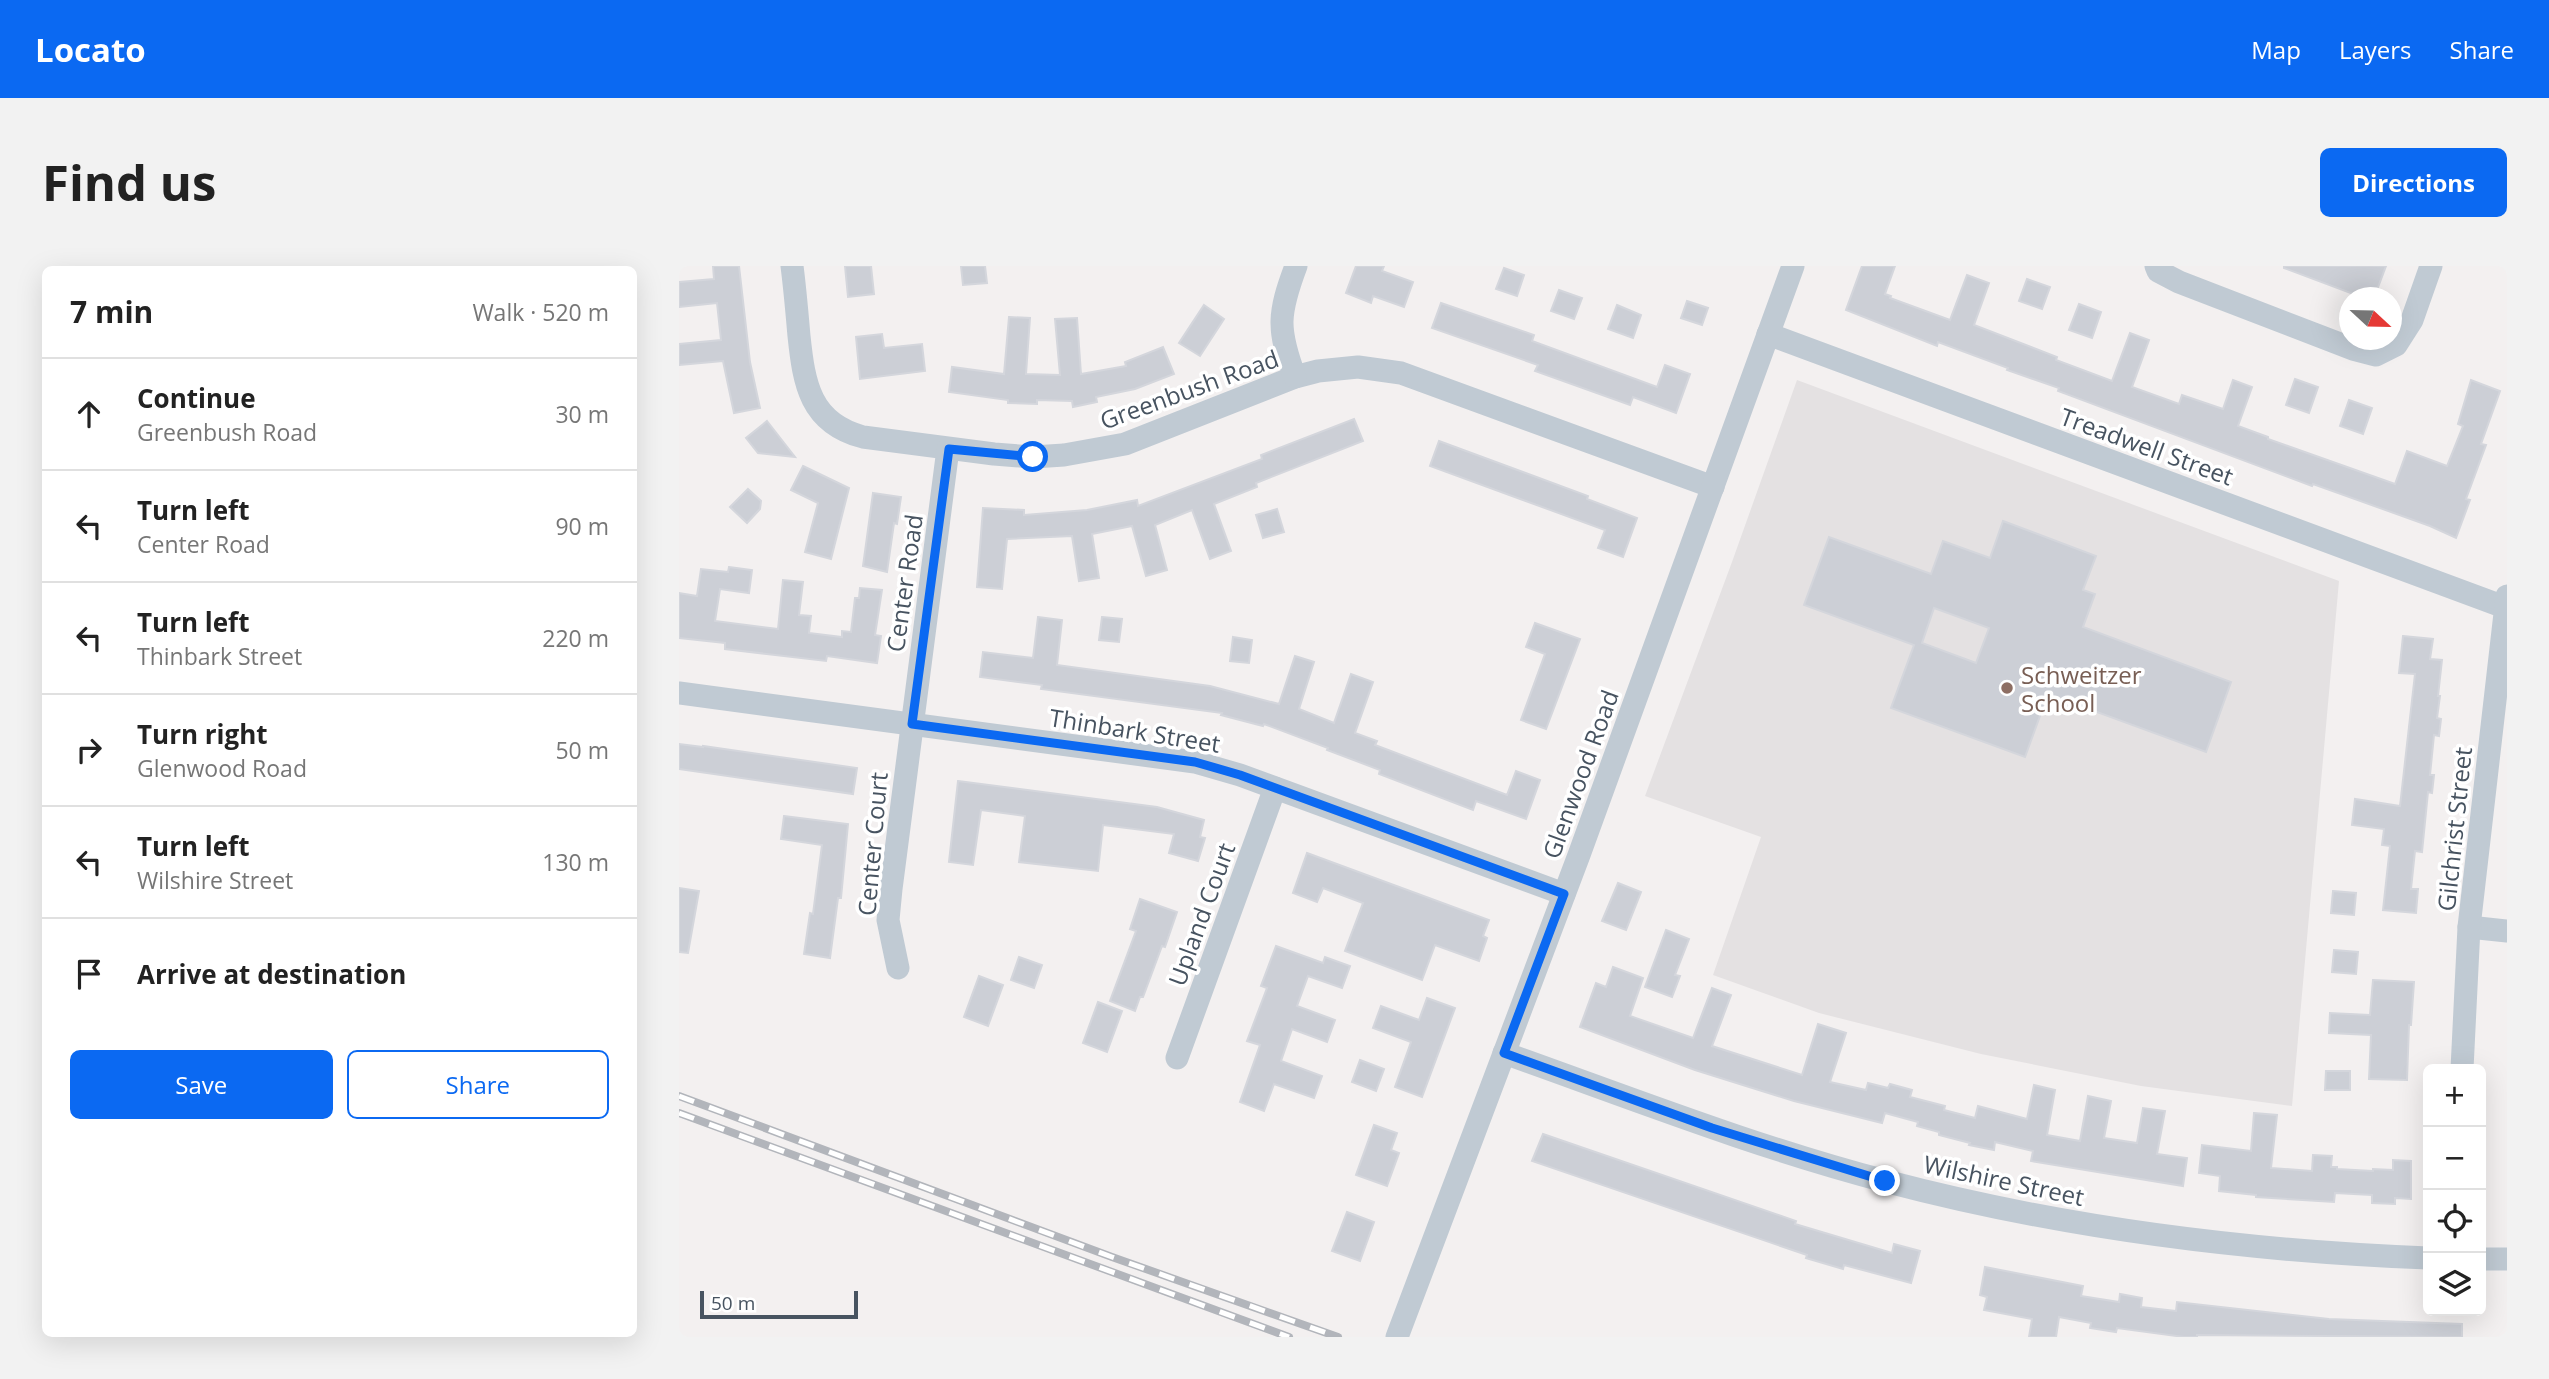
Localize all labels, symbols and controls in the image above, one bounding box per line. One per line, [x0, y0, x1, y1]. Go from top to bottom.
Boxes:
text: Locato [35, 27, 146, 72]
text: Map [2251, 33, 2301, 66]
text: Layers [2339, 33, 2412, 66]
text: Share [2450, 33, 2514, 66]
button: Directions [2320, 148, 2507, 217]
text: Find us [42, 149, 216, 215]
north arrow [2339, 287, 2402, 350]
text: 7 min [70, 291, 153, 332]
text: Walk · 520 m [472, 296, 609, 328]
street label: Greenbush Road [1095, 341, 1283, 437]
text: Continue [137, 380, 256, 416]
icon: ahead [70, 395, 108, 433]
text: 30 m [555, 398, 609, 430]
street label: Treadwell Street [2056, 399, 2238, 493]
text: Greenbush Road [137, 416, 317, 448]
route start [1017, 441, 1048, 472]
text: Turn left [137, 492, 249, 528]
icon: left [70, 507, 108, 545]
text: 90 m [555, 510, 609, 542]
street label: Center Road [878, 512, 930, 654]
text: Center Road [137, 528, 270, 560]
text: Turn left [137, 604, 249, 640]
icon: left [70, 619, 108, 657]
text: 220 m [542, 622, 609, 654]
text: Thinbark Street [137, 640, 302, 672]
place label: Schweitzer School [2021, 658, 2142, 719]
marker: Schweitzer School [1999, 680, 2015, 696]
street label: Glenwood Road [1534, 685, 1626, 863]
street label: Thinbark Street [1047, 700, 1223, 760]
text: Turn right [137, 716, 268, 752]
icon: right [70, 731, 108, 769]
text: 50 m [555, 734, 609, 766]
street label: Gilchrist Street [2429, 745, 2479, 913]
text: Glenwood Road [137, 752, 307, 784]
street label: Center Court [849, 771, 895, 917]
text: Turn left [137, 828, 249, 864]
street label: Upland Court [1160, 838, 1242, 990]
icon: left [70, 843, 108, 881]
text: 130 m [542, 846, 609, 878]
text: Wilshire Street [137, 864, 293, 896]
icon: arrive [70, 955, 108, 993]
text: Arrive at destination [137, 956, 406, 992]
button: Save [70, 1050, 333, 1119]
button: Share [347, 1050, 609, 1119]
map controls [2423, 1064, 2486, 1316]
button: + [2423, 1064, 2486, 1127]
button: − [2423, 1127, 2486, 1190]
street label: Wilshire Street [1921, 1147, 2087, 1213]
route end [1869, 1165, 1900, 1196]
button: locate [2423, 1190, 2486, 1253]
button: layers [2423, 1253, 2486, 1316]
scale bar [700, 1288, 857, 1320]
text: 50 m [711, 1290, 755, 1316]

